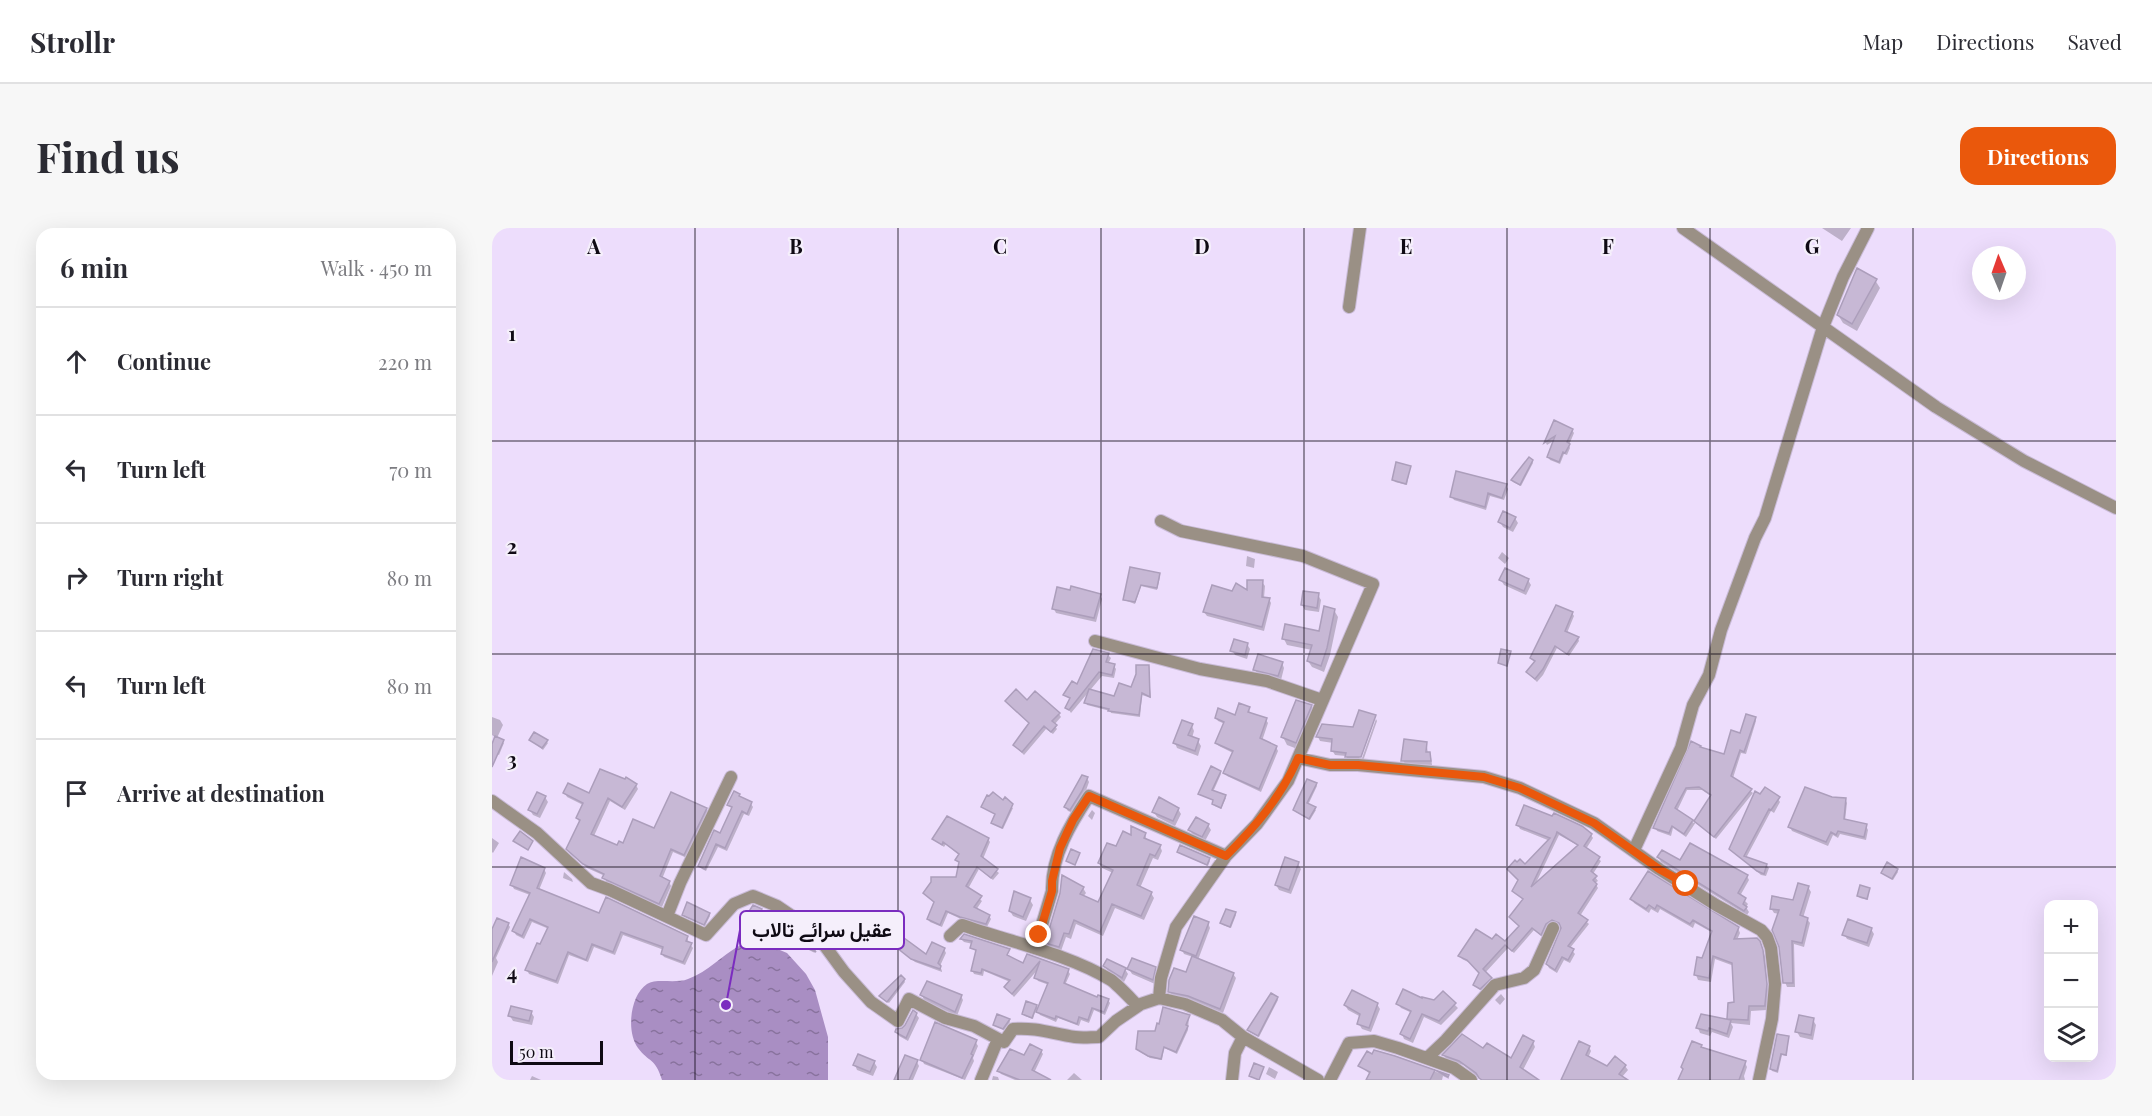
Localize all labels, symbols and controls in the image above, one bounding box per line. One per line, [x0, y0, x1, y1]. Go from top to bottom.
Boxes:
text: Strollr [30, 23, 115, 60]
text: Map [1862, 27, 1903, 55]
text: Directions [1936, 27, 2034, 55]
text: Saved [2067, 27, 2122, 55]
button: Directions [1960, 127, 2116, 185]
text: Find us [36, 128, 180, 184]
text: A [586, 232, 601, 259]
text: B [789, 232, 803, 259]
text: C [993, 232, 1007, 259]
text: D [1194, 232, 1210, 259]
text: E [1400, 232, 1412, 259]
text: F [1602, 232, 1614, 259]
text: G [1805, 232, 1820, 259]
north arrow [1972, 246, 2026, 300]
text: 6 min [60, 250, 128, 285]
text: Walk · 450 m [321, 254, 432, 281]
text: 1 [508, 319, 516, 346]
icon: ahead [60, 345, 93, 378]
text: Continue [117, 346, 211, 376]
text: 220 m [378, 348, 432, 375]
icon: left [60, 453, 93, 486]
text: Turn left [117, 454, 206, 484]
text: 70 m [389, 456, 432, 483]
text: 2 [507, 532, 517, 559]
icon: right [60, 561, 93, 594]
text: Turn right [117, 562, 223, 592]
text: 80 m [387, 564, 432, 591]
icon: left [60, 669, 93, 702]
text: Turn left [117, 670, 206, 700]
text: 80 m [387, 672, 432, 699]
text: 3 [507, 745, 517, 772]
icon: arrive [60, 777, 93, 810]
text: Arrive at destination [117, 778, 325, 808]
route start [1672, 870, 1698, 896]
map controls [2044, 900, 2098, 1062]
button: + [2044, 900, 2098, 954]
callout: عقیل سرائے تالاب [740, 911, 904, 949]
text: عقیل سرائے تالاب [752, 915, 892, 943]
route end [1025, 921, 1051, 947]
button: − [2044, 954, 2098, 1008]
text: 4 [507, 958, 517, 985]
button: layers [2044, 1008, 2098, 1062]
scale bar [510, 1038, 603, 1066]
text: 50 m [519, 1041, 553, 1062]

